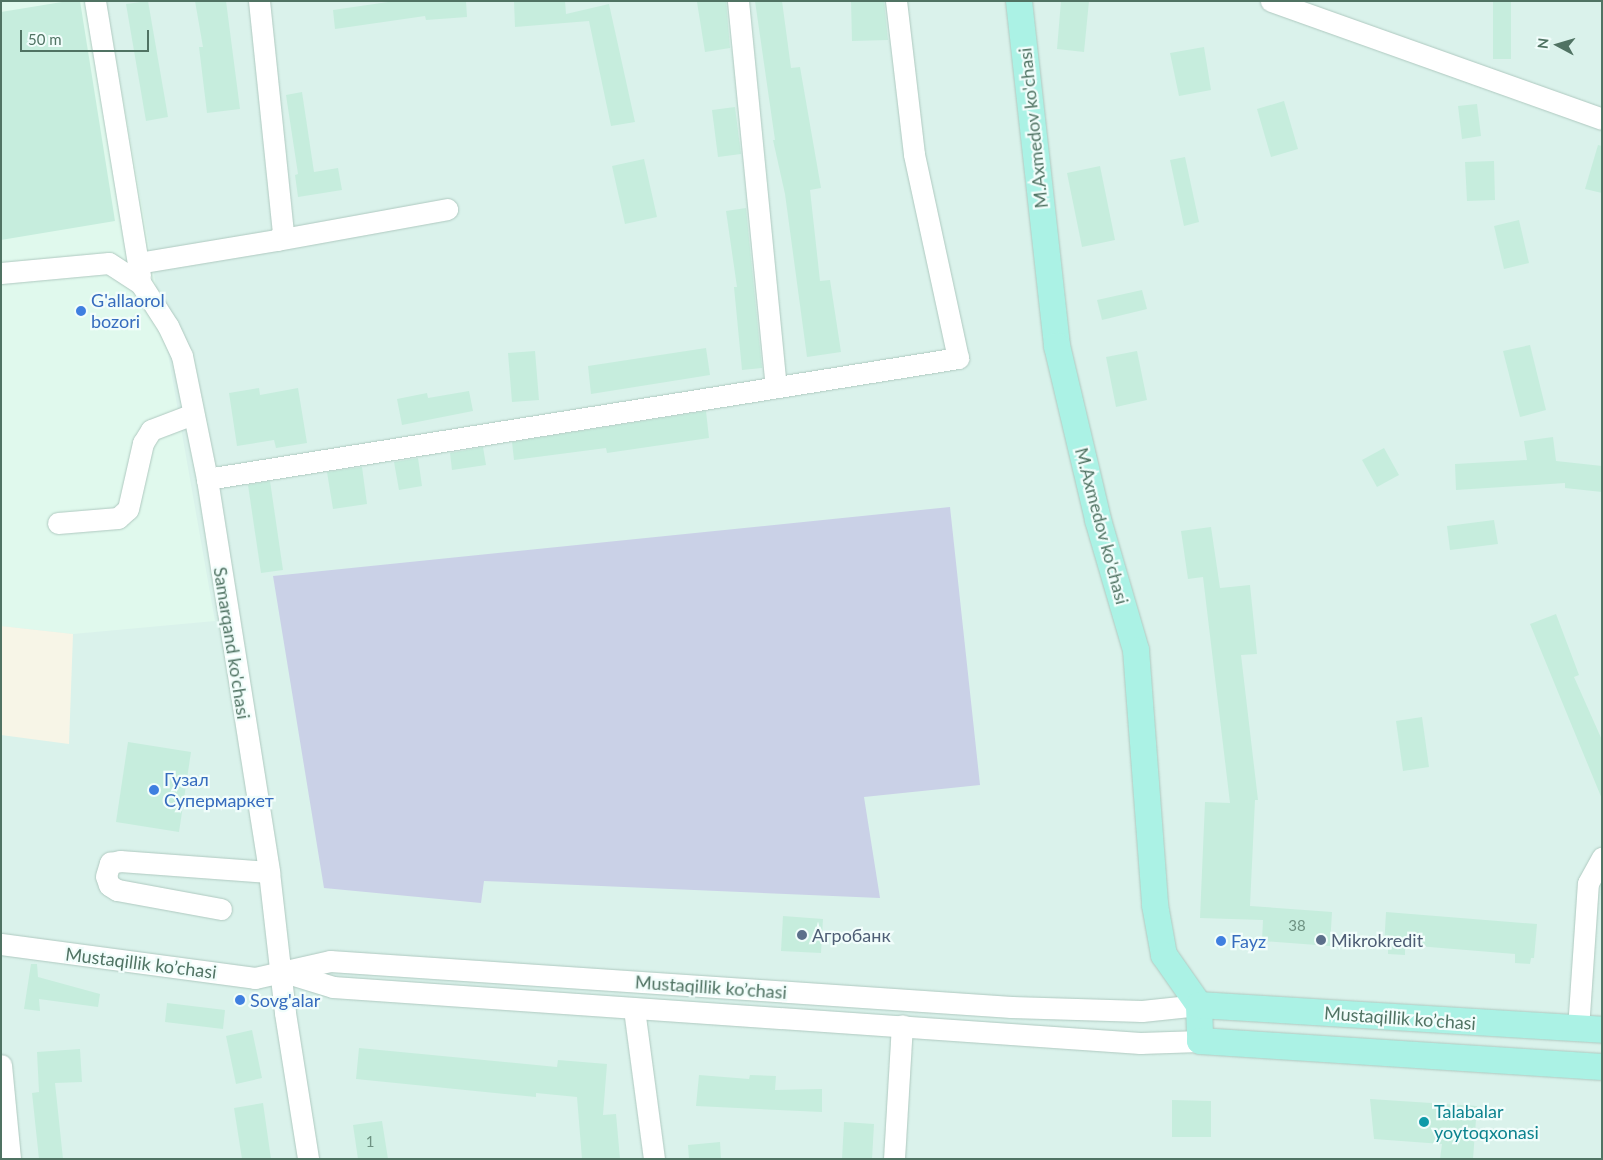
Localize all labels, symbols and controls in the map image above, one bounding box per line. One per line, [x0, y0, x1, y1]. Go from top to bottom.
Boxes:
scale bar [22, 20, 151, 52]
north arrow [1533, 20, 1583, 70]
text: 50 m [28, 30, 62, 48]
text: N [1534, 37, 1552, 50]
street label: M.Axmedov ko'chasi [1014, 46, 1052, 210]
place label: G'allaorol bozori [91, 290, 165, 332]
marker: G'allaorol bozori [75, 305, 87, 317]
street label: M.Axmedov ko'chasi [1071, 445, 1133, 607]
street label: Samarqand ko'chasi [209, 565, 255, 721]
place label: Гузал Супермаркет [164, 769, 274, 812]
marker: Гузал Супермаркет [148, 784, 160, 796]
house number: 38 [1288, 917, 1306, 935]
place label: Агробанк [812, 924, 891, 946]
marker: Агробанк [796, 929, 808, 941]
place label: Mikrokredit [1331, 929, 1423, 951]
place label: Fayz [1231, 930, 1266, 952]
marker: Mikrokredit [1315, 934, 1327, 946]
marker: Fayz [1215, 935, 1227, 947]
street label: Mustaqillik ko’chasi [64, 943, 218, 983]
street label: Mustaqillik ko’chasi [634, 971, 788, 1003]
place label: Sovg'alar [250, 989, 320, 1011]
marker: Sovg'alar [234, 994, 246, 1006]
street label: Mustaqillik ko’chasi [1323, 1002, 1477, 1034]
place label: Talabalar yoytoqxonasi [1434, 1101, 1539, 1144]
marker: Talabalar yoytoqxonasi [1418, 1116, 1430, 1128]
house number: 1 [366, 1133, 374, 1151]

